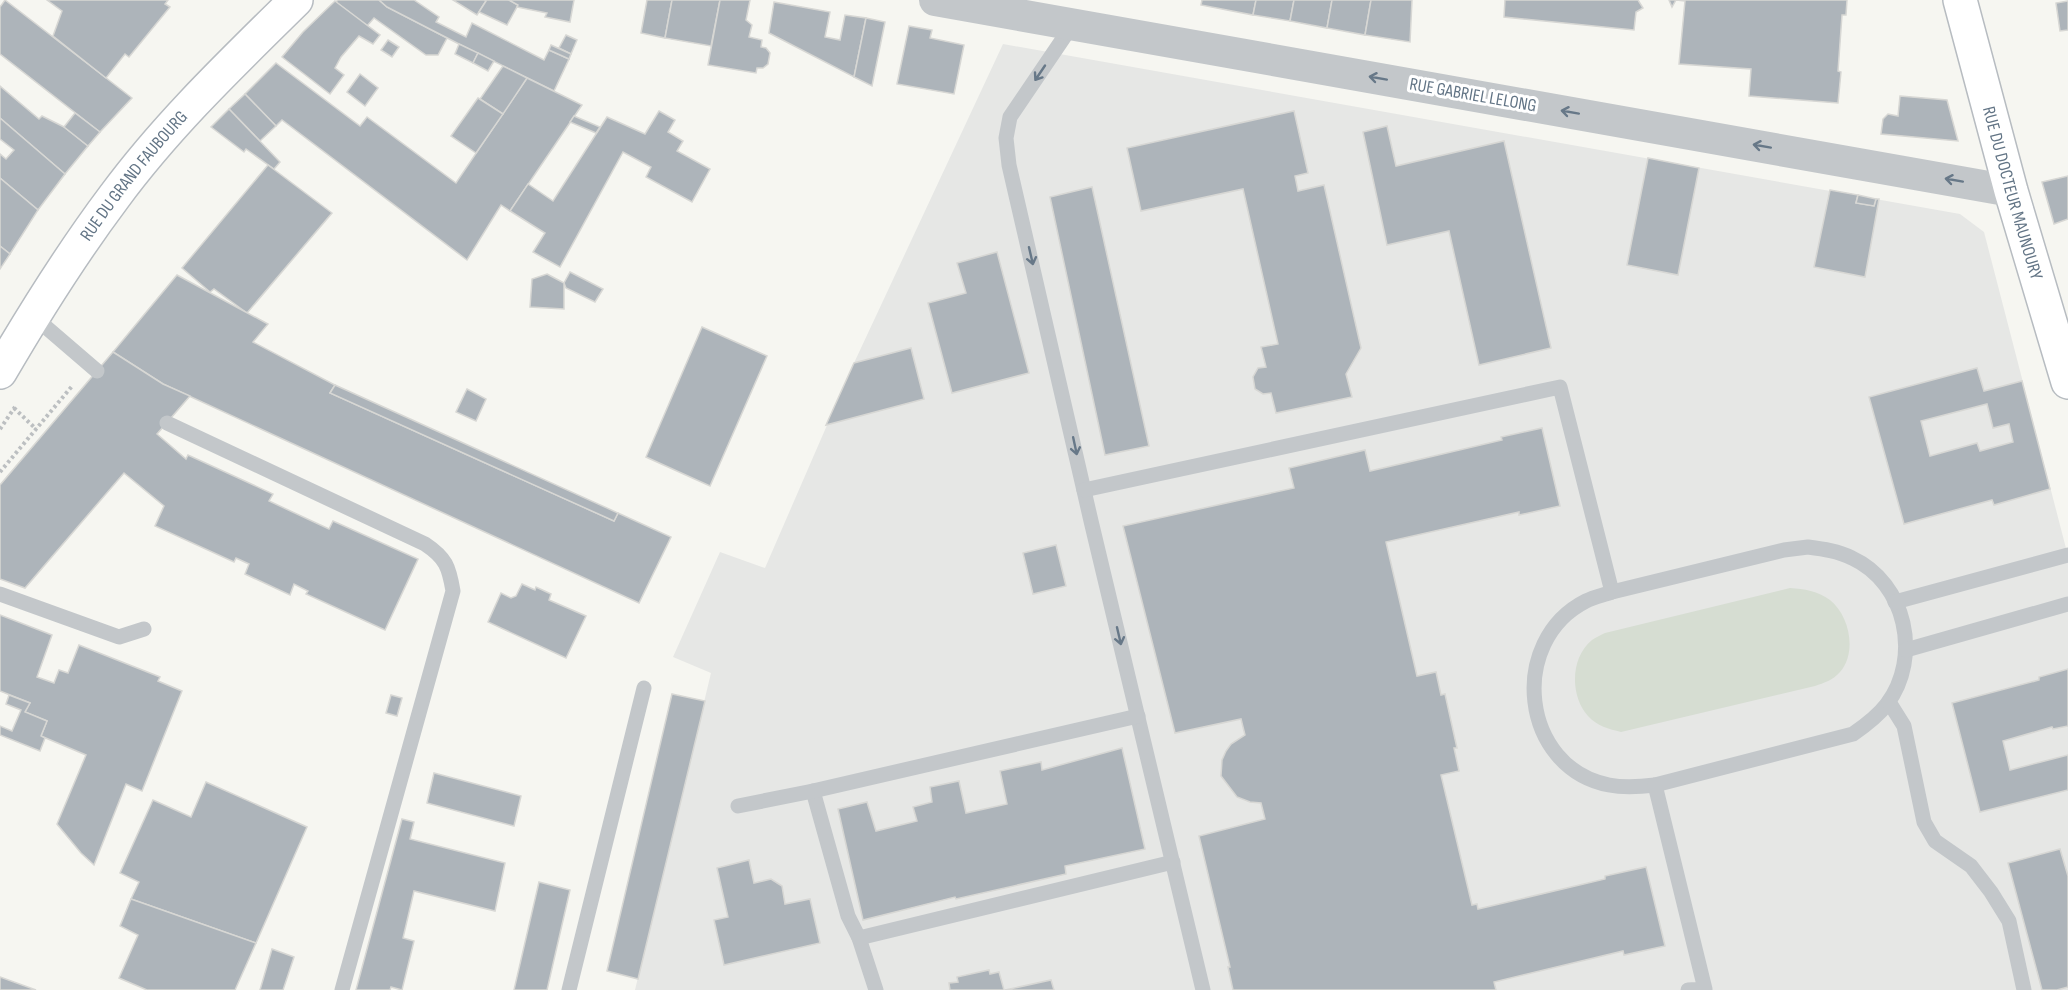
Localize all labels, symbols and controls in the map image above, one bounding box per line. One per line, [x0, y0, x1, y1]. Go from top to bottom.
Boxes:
one-way arrow [1034, 64, 1046, 81]
one-way arrow [1368, 73, 1388, 84]
street label: RUE GABRIEL LELONG [1408, 73, 1538, 117]
street label: RUE DU DOCTEUR MAUNOURY [1978, 104, 2047, 282]
street label: RUE DU GRAND FAUBOURG [76, 106, 192, 244]
one-way arrow [1560, 107, 1580, 118]
one-way arrow [1752, 141, 1772, 152]
one-way arrow [1944, 174, 1964, 185]
one-way arrow [1025, 246, 1037, 265]
one-way arrow [1069, 436, 1081, 455]
one-way arrow [1114, 626, 1126, 645]

